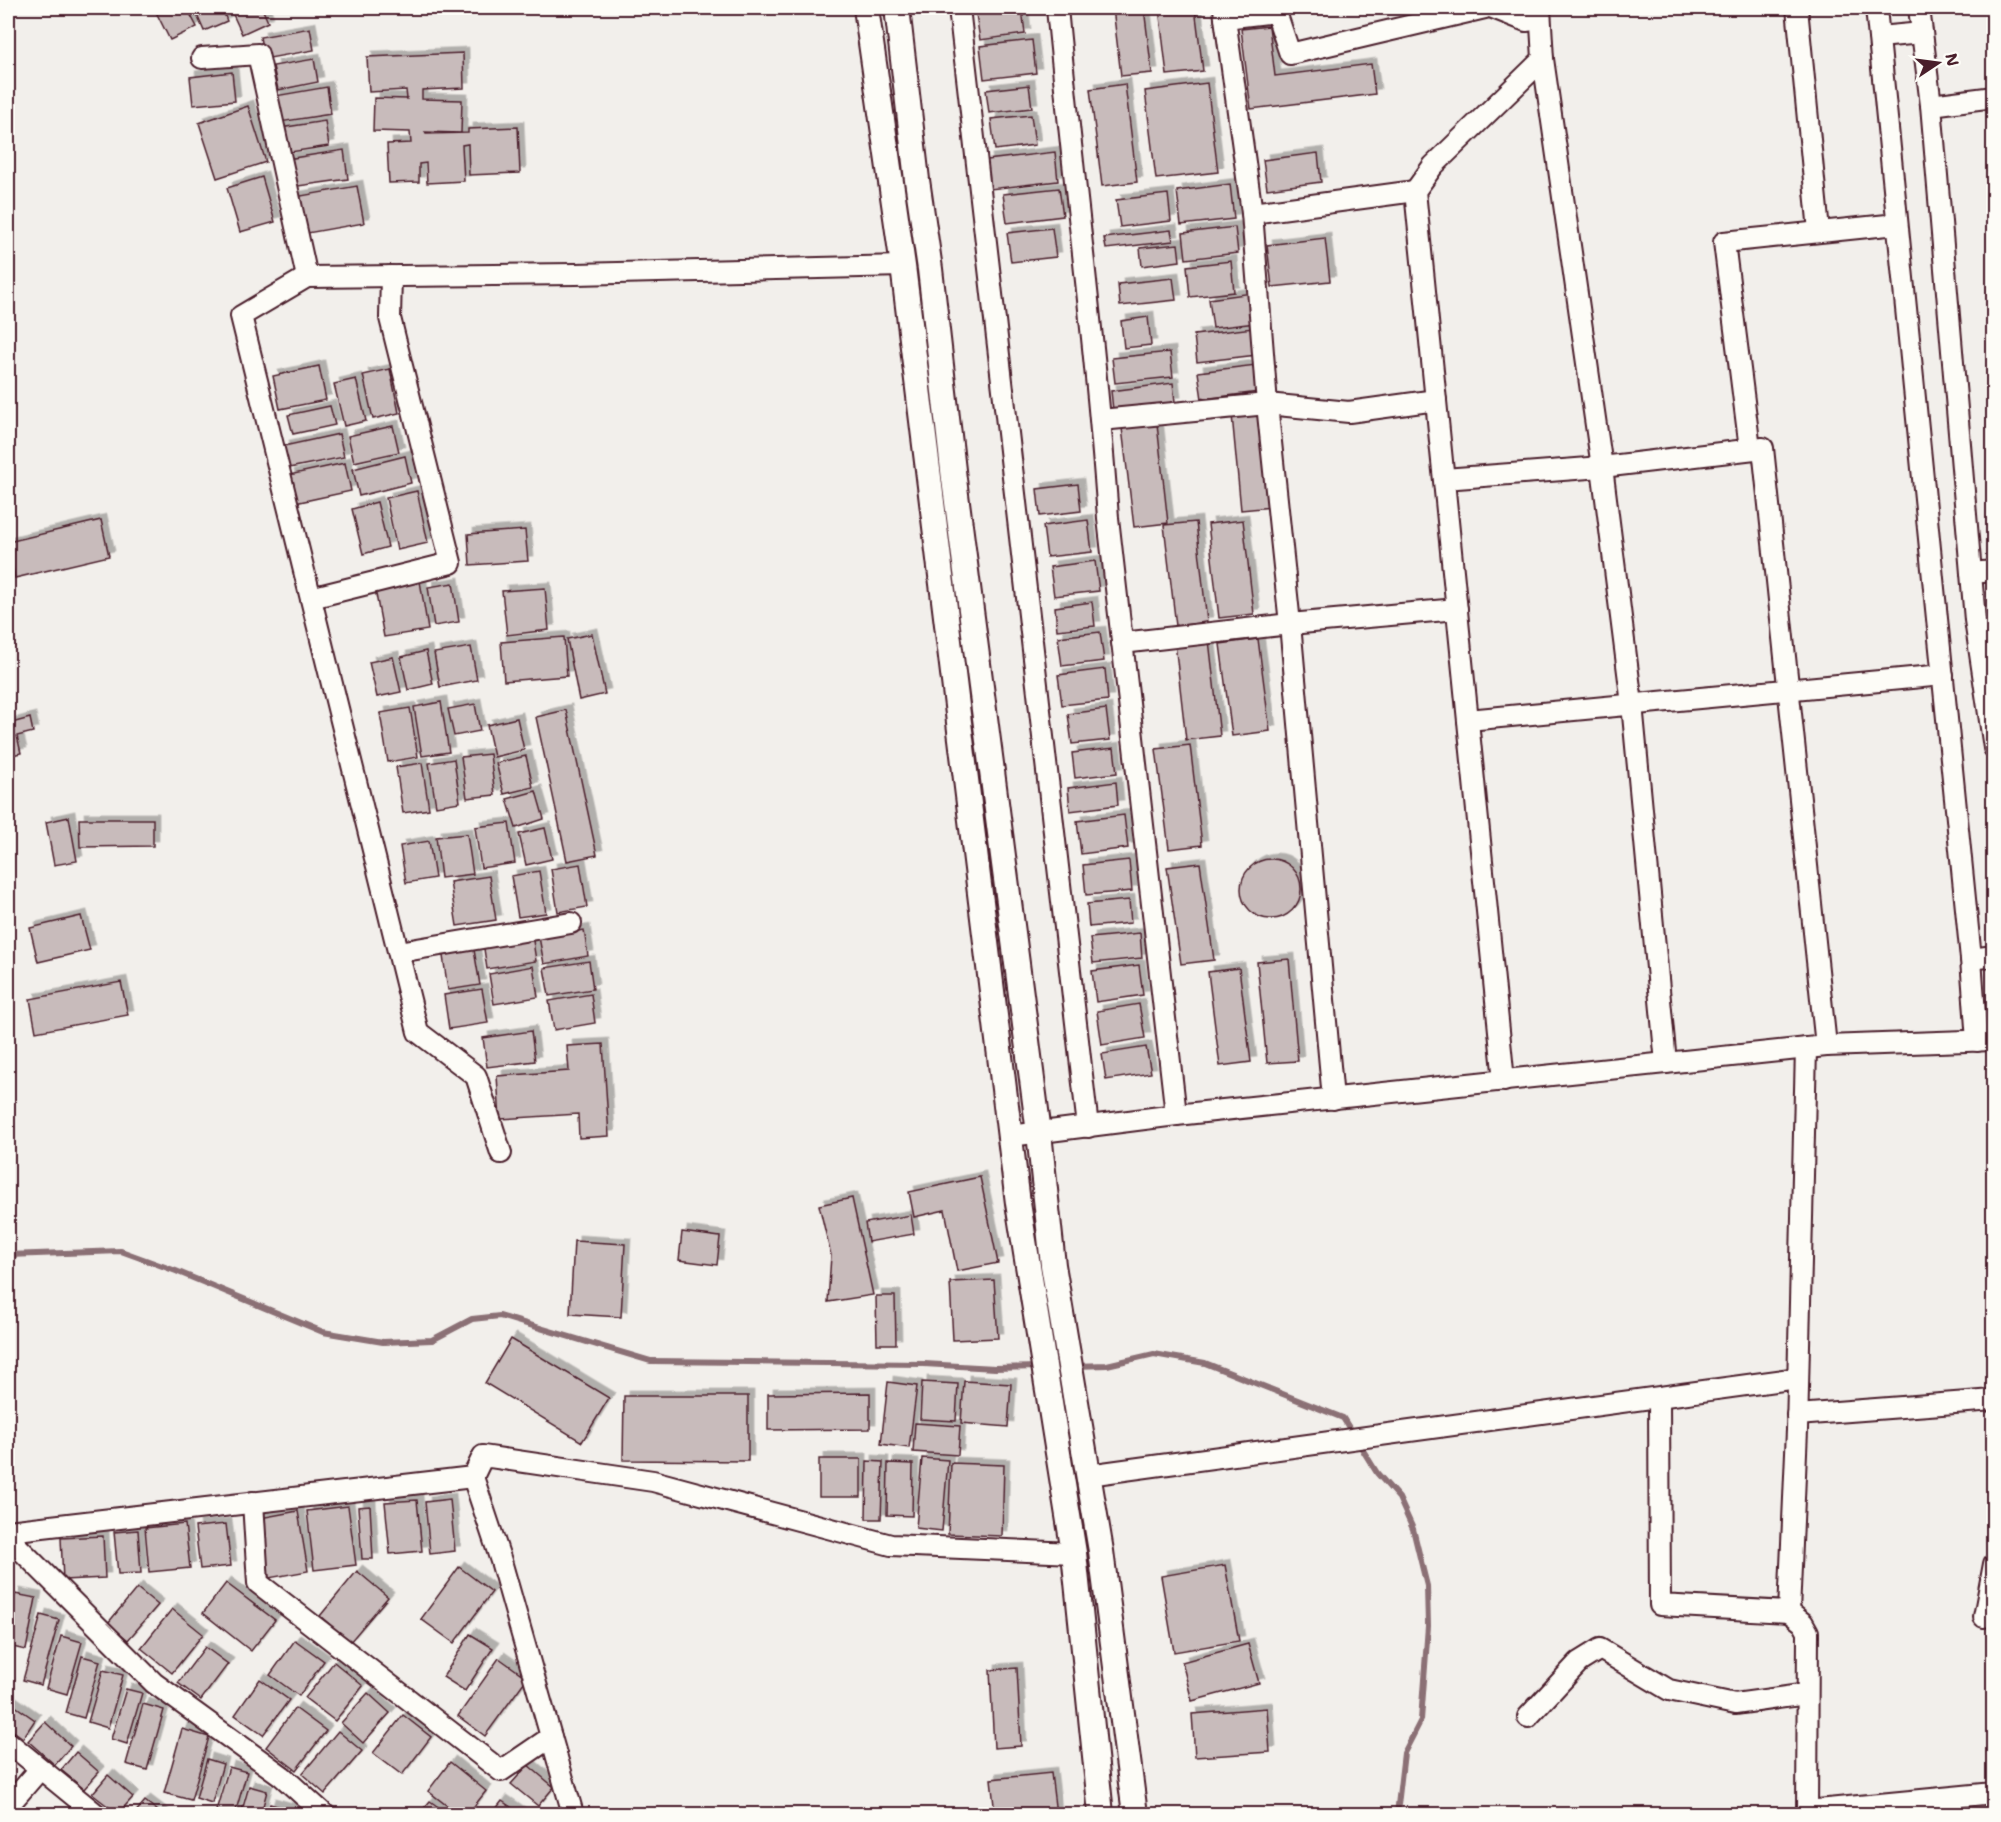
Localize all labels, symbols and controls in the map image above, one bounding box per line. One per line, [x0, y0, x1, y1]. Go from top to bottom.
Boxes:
north arrow [1908, 33, 1968, 93]
text: N [1940, 51, 1964, 68]

